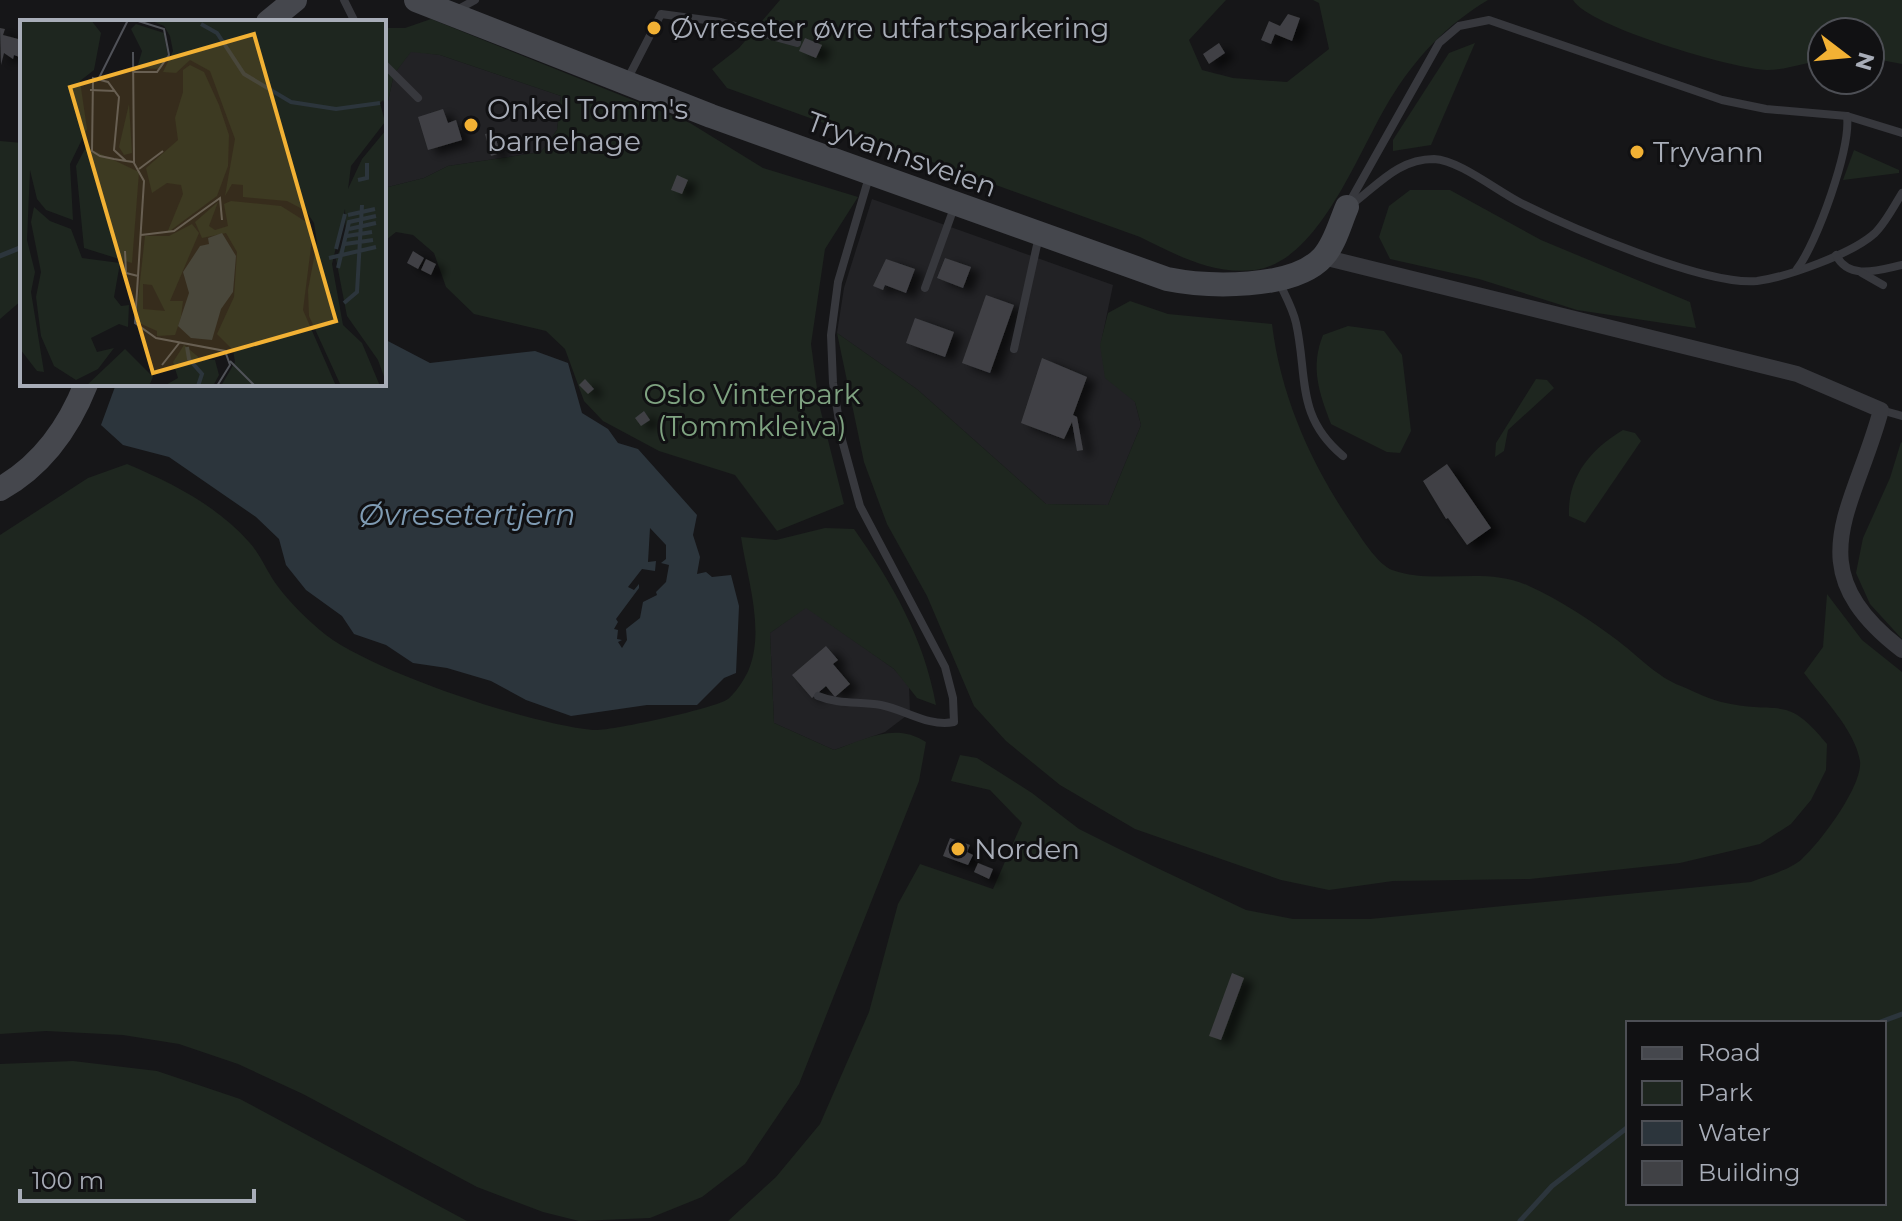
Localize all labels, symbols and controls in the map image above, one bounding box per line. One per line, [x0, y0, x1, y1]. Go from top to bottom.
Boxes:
place label: Øvreseter øvre utfartsparkering [670, 11, 1110, 45]
north arrow [1806, 16, 1886, 96]
marker: Øvreseter øvre utfartsparkering [645, 19, 663, 37]
inset map [20, 20, 386, 386]
text: N [1849, 49, 1880, 74]
place label: Onkel Tomm's barnehage [487, 92, 688, 158]
street label: Tryvannsveien [803, 104, 1001, 204]
marker: Onkel Tomm's barnehage [462, 116, 480, 134]
place label: Tryvann [1653, 135, 1764, 169]
marker: Tryvann [1628, 143, 1646, 161]
park label: Oslo Vinterpark (Tommkleiva) [643, 377, 861, 443]
water label: Øvresetertjern [359, 496, 575, 533]
place label: Norden [974, 832, 1080, 866]
marker: Norden [949, 840, 967, 858]
legend [1626, 1021, 1886, 1205]
text: Road [1698, 1038, 1761, 1067]
text: Park [1698, 1078, 1753, 1107]
text: Water [1698, 1118, 1771, 1147]
scale bar [20, 1153, 254, 1203]
text: Building [1698, 1158, 1801, 1187]
text: 100 m [32, 1166, 104, 1195]

